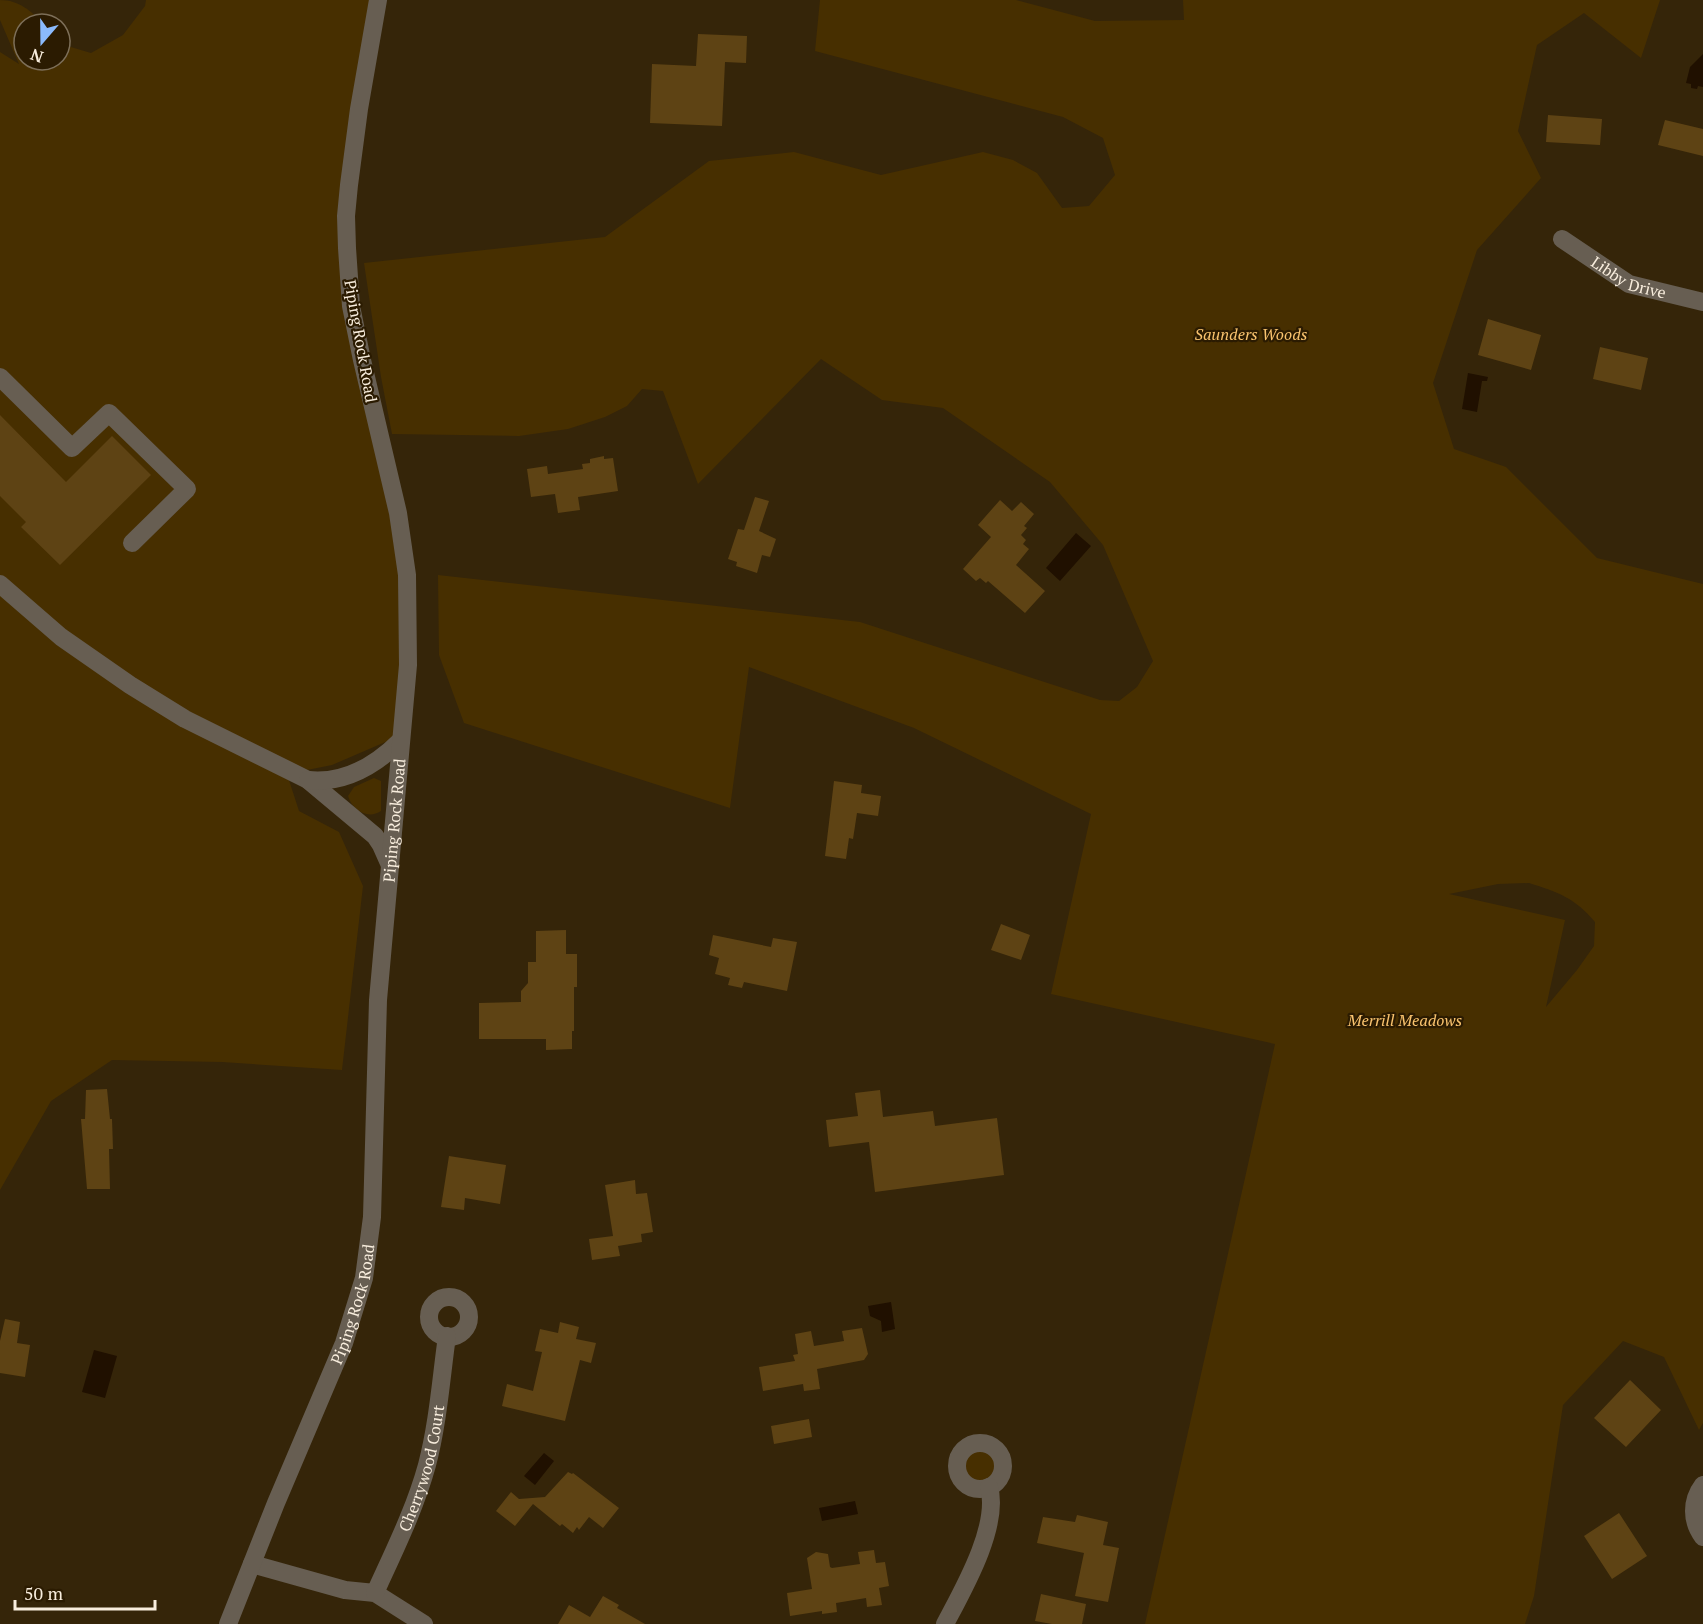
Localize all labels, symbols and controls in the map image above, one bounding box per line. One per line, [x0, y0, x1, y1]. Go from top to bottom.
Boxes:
north arrow [12, 12, 72, 72]
text: N [27, 44, 46, 69]
street label: Libby Drive [1587, 251, 1668, 304]
street label: Piping Rock Road [339, 278, 383, 404]
park label: Saunders Woods [1195, 323, 1308, 345]
street label: Piping Rock Road [378, 757, 411, 883]
park label: Merrill Meadows [1347, 1009, 1463, 1031]
street label: Piping Rock Road [325, 1243, 379, 1368]
street label: Cherrywood Court [393, 1403, 449, 1535]
scale bar [15, 1573, 154, 1611]
text: 50 m [24, 1581, 64, 1605]

